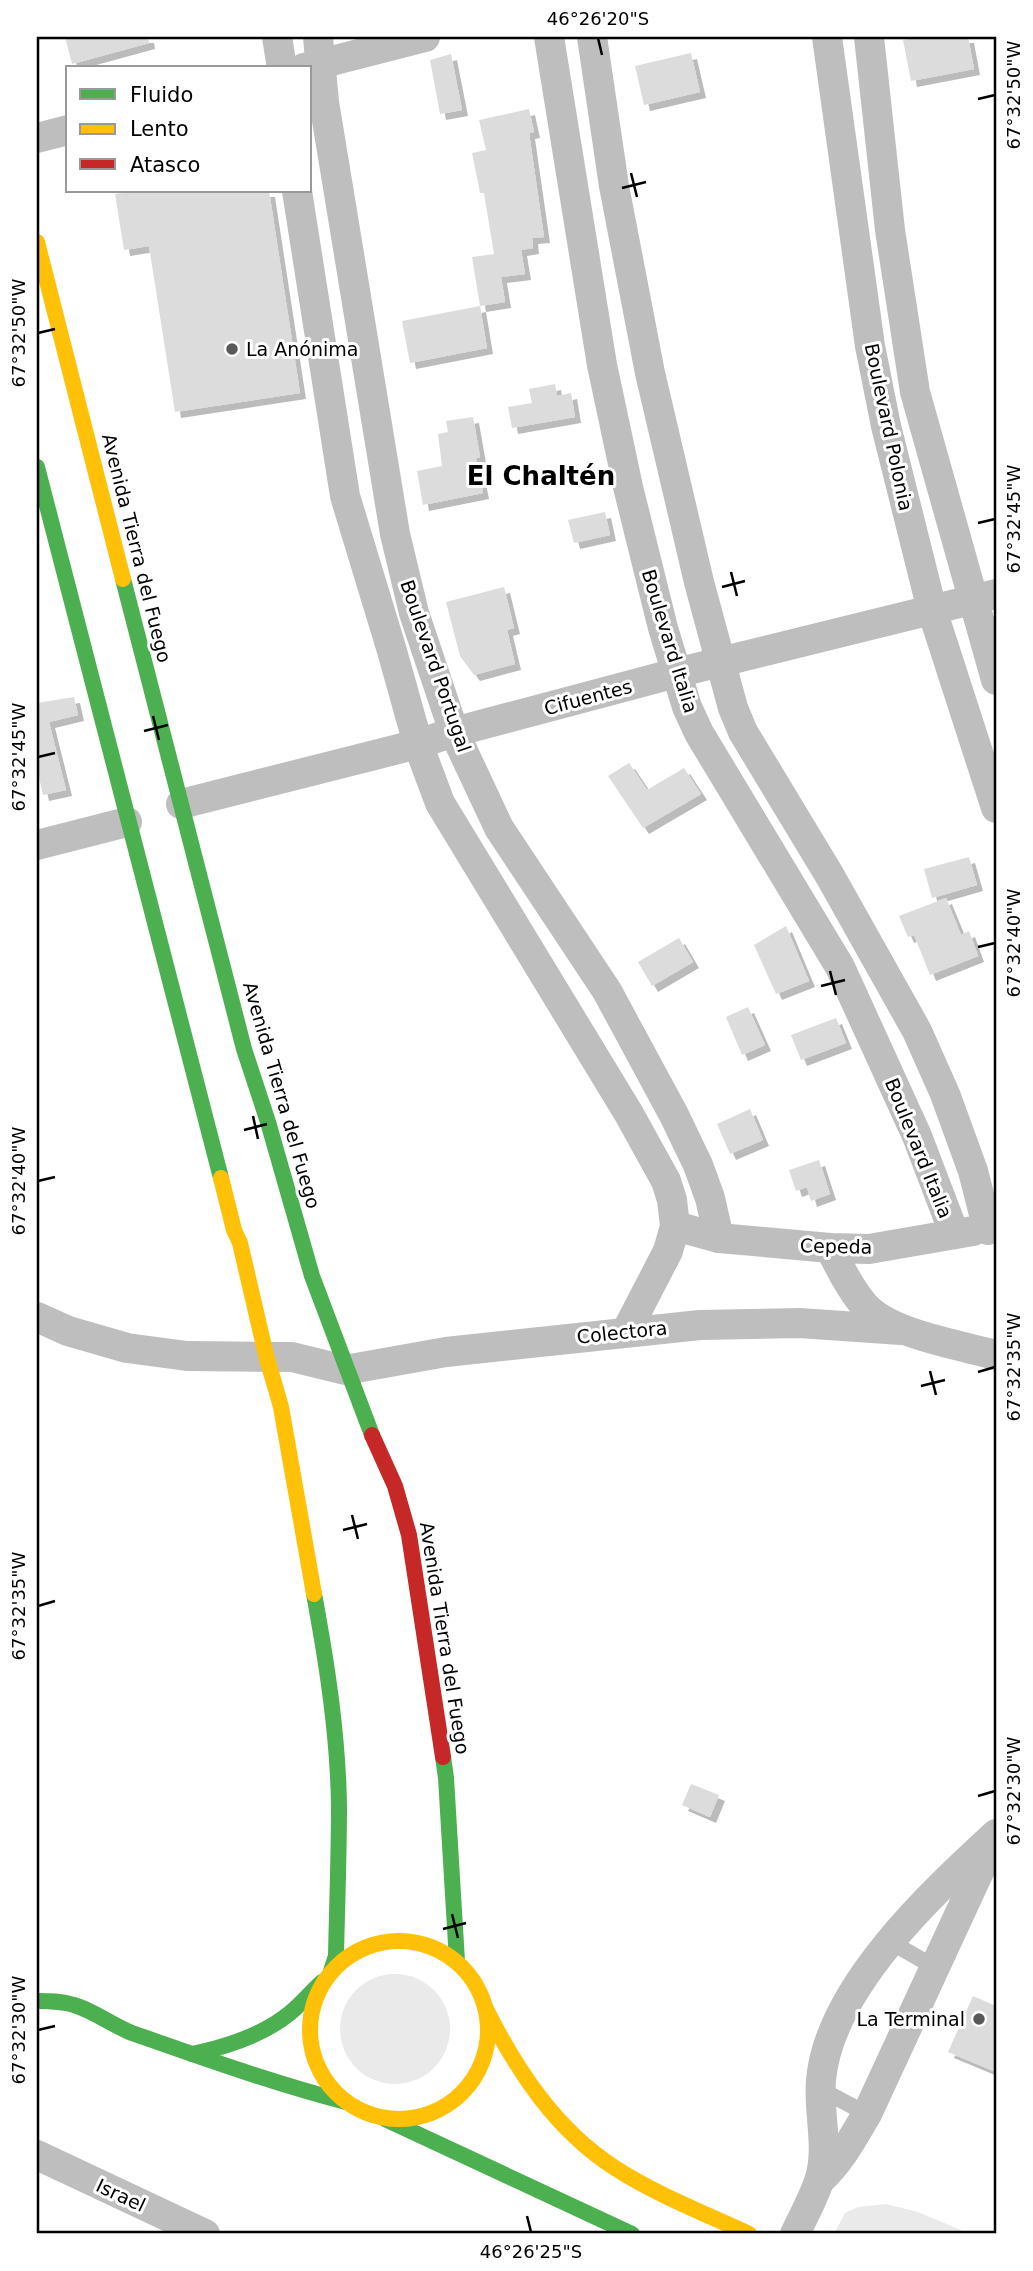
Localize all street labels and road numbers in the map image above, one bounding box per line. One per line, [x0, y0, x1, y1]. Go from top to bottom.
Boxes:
street label: Boulevard Polonia [861, 341, 917, 513]
street label: Avenida Tierra del Fuego [98, 431, 176, 665]
street label: Boulevard Italia [638, 567, 702, 715]
street label: Boulevard Portugal [396, 577, 476, 755]
street label: Cifuentes [542, 675, 634, 719]
street label: Avenida Tierra del Fuego [239, 979, 325, 1211]
street label: Boulevard Italia [881, 1075, 957, 1221]
street label: Cepeda [800, 1234, 872, 1258]
street label: Colectora [576, 1316, 668, 1348]
street label: Avenida Tierra del Fuego [416, 1520, 474, 1756]
street label: Israel [93, 2174, 149, 2216]

